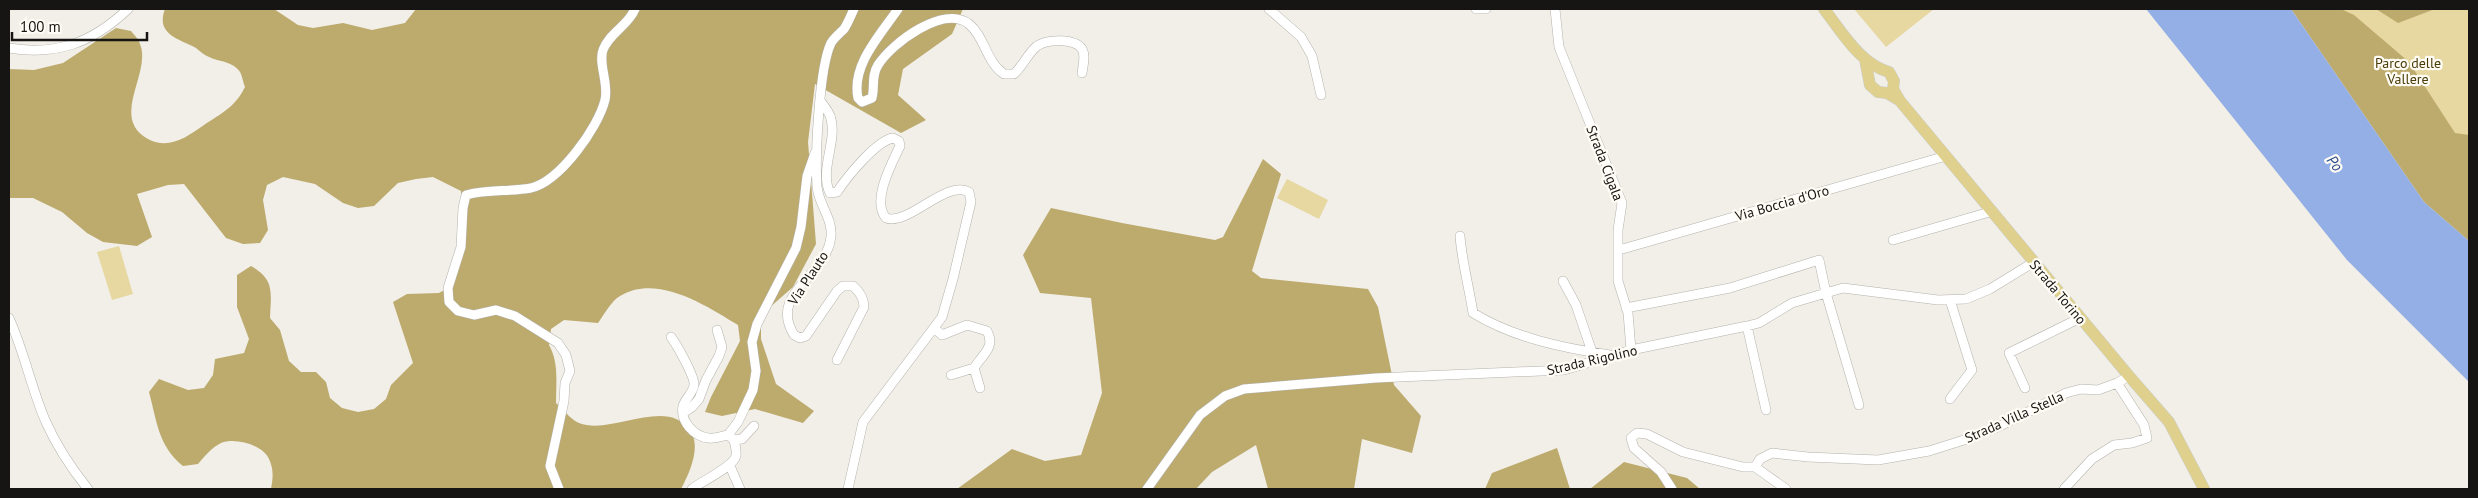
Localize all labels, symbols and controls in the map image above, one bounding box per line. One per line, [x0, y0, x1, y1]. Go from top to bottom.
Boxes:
scale bar [12, 10, 148, 42]
text: 100 m [20, 17, 61, 36]
park label: Parco delle Vallere [2375, 54, 2441, 88]
street label: Strada Cigala [1582, 123, 1628, 203]
water label: Po [2323, 151, 2347, 175]
street label: Via Boccia d'Oro [1732, 181, 1831, 225]
street label: Via Plauto [783, 248, 832, 309]
street label: Strada Torino [2026, 256, 2090, 328]
street label: Strada Rigolino [1545, 341, 1639, 379]
street label: Strada Villa Stella [1962, 387, 2066, 447]

